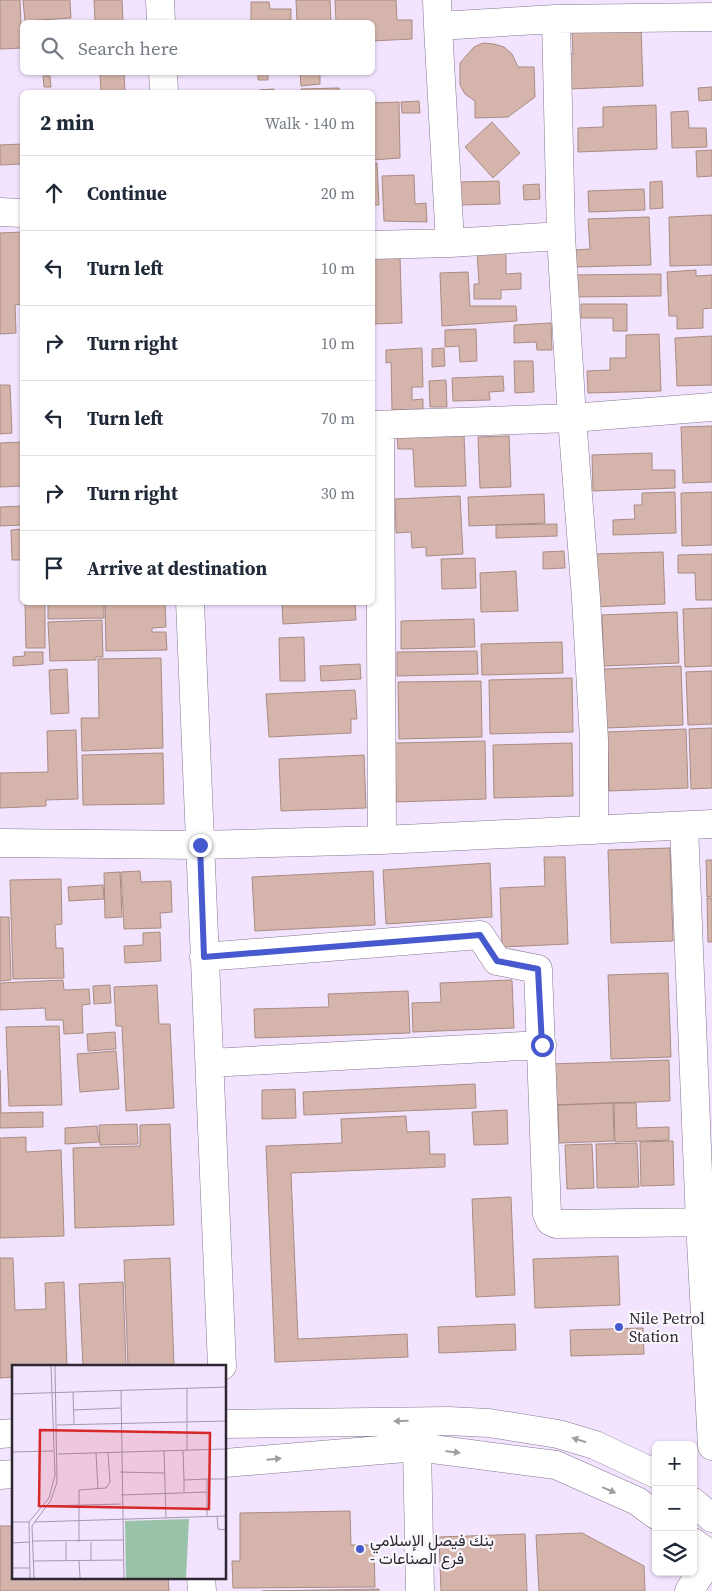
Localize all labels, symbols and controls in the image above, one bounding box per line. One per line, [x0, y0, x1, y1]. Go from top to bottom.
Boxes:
search box [20, 20, 375, 75]
icon: search [38, 34, 66, 62]
text: Search here [78, 35, 178, 61]
text: 2 min [40, 108, 95, 137]
text: Walk · 140 m [265, 112, 355, 134]
icon: ahead [40, 179, 68, 207]
text: Continue [87, 180, 167, 206]
text: 20 m [321, 182, 355, 204]
icon: left [40, 254, 68, 282]
text: Turn left [87, 255, 163, 281]
text: 10 m [321, 257, 355, 279]
icon: right [40, 329, 68, 357]
text: Turn right [87, 330, 178, 356]
text: 10 m [321, 332, 355, 354]
icon: left [40, 404, 68, 432]
text: Turn left [87, 405, 163, 431]
text: 70 m [321, 407, 355, 429]
icon: right [40, 479, 68, 507]
text: Turn right [87, 480, 178, 506]
text: 30 m [321, 482, 355, 504]
icon: arrive [40, 554, 68, 582]
text: Arrive at destination [87, 555, 267, 581]
route end [189, 834, 212, 857]
route start [531, 1034, 554, 1057]
place label: Nile Petrol Station [629, 1307, 705, 1347]
marker: Nile Petrol Station [613, 1321, 625, 1333]
inset map [12, 1365, 226, 1578]
one-way arrow [393, 1417, 409, 1425]
one-way arrow [572, 1436, 587, 1444]
map controls [652, 1441, 697, 1576]
button: + [652, 1441, 697, 1486]
one-way arrow [445, 1448, 461, 1456]
one-way arrow [266, 1454, 282, 1462]
one-way arrow [602, 1486, 616, 1494]
button: − [652, 1486, 697, 1531]
place label: بنك فيصل الإسلامي - فرع الصناعات [370, 1529, 494, 1570]
button: layers [652, 1531, 697, 1576]
marker: بنك فيصل الإسلامي - فرع الصناعات [354, 1543, 366, 1555]

